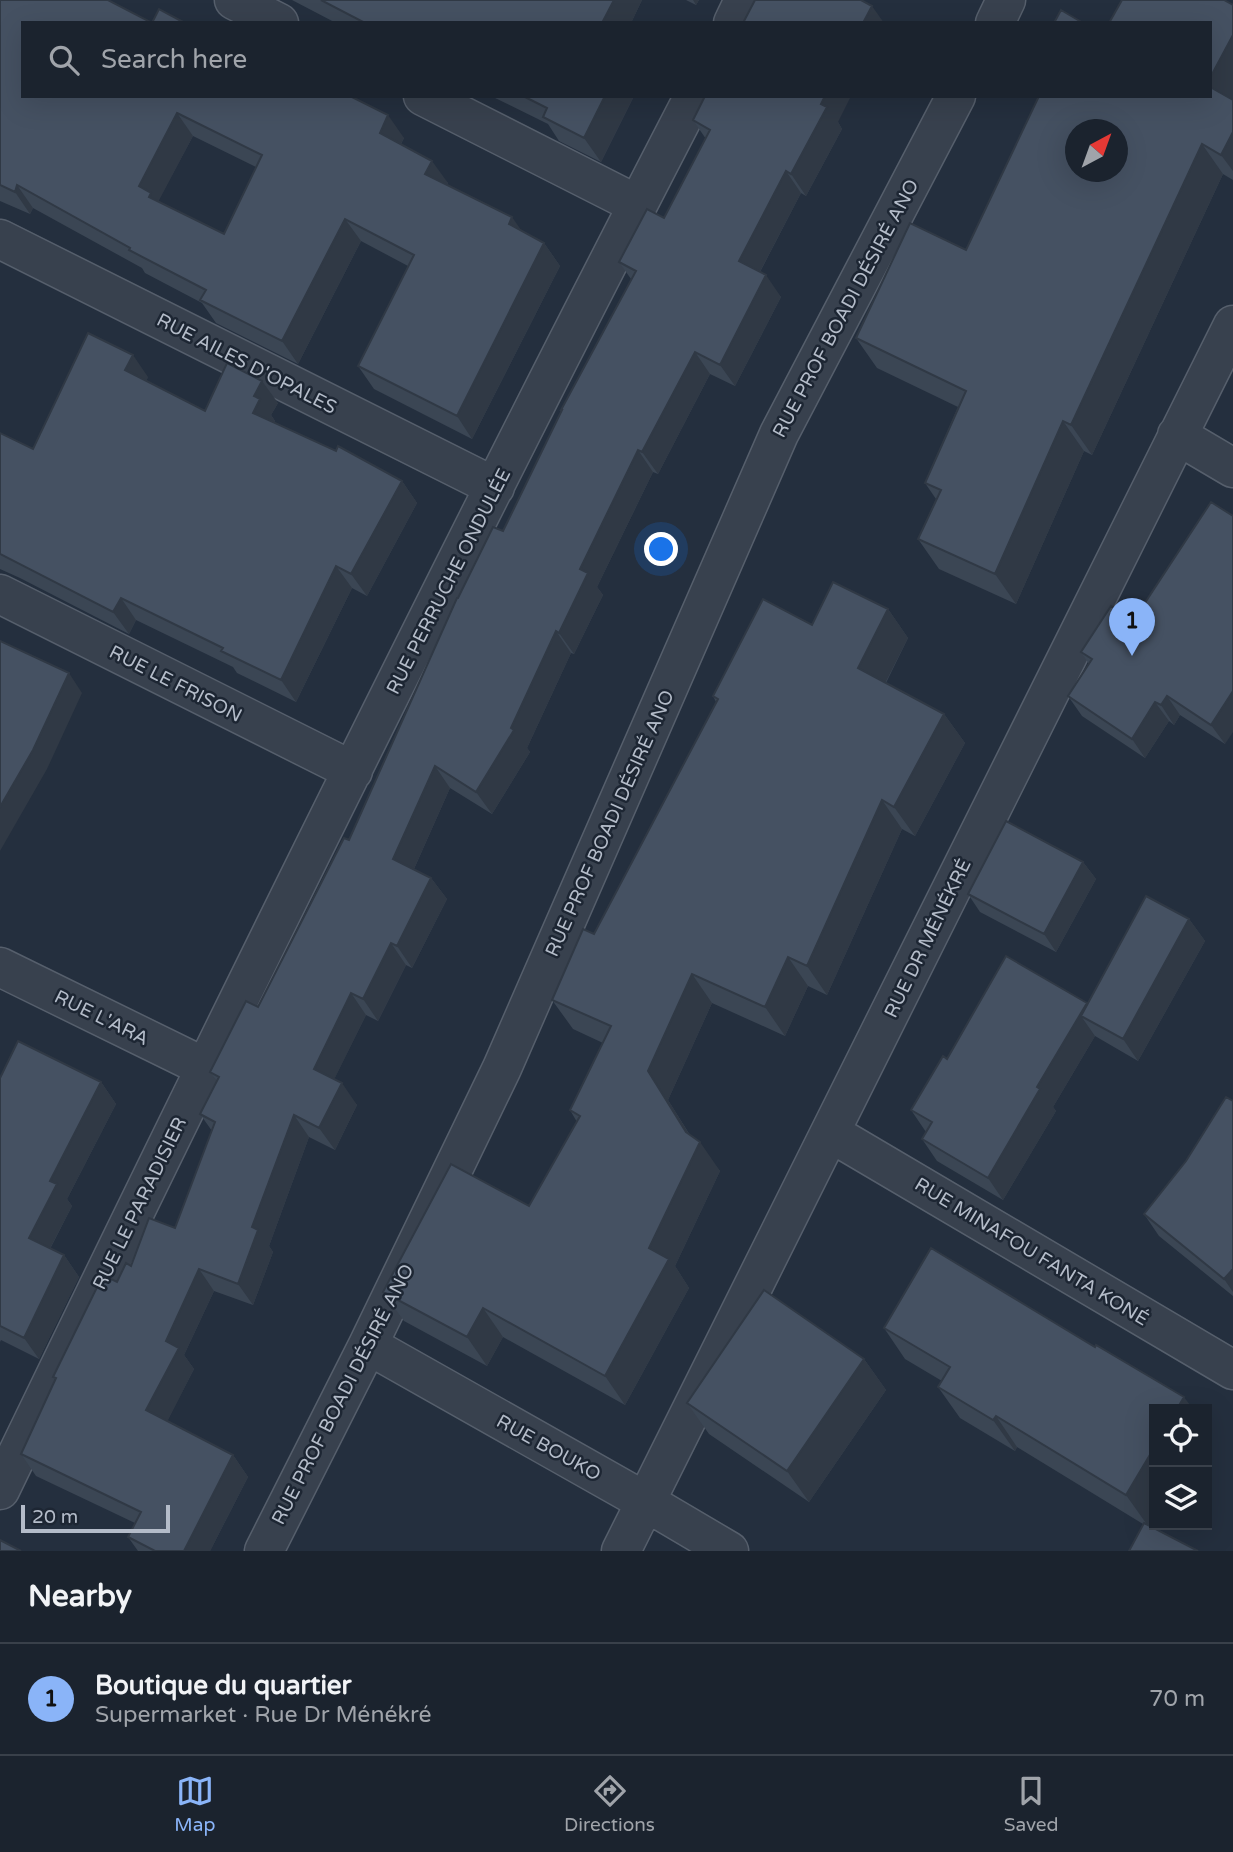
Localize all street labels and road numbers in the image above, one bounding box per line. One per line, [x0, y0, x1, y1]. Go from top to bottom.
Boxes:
street label: RUE PROF BOADI DÉSIRÉ ANO [768, 176, 924, 441]
street label: RUE AILES D'OPALES [153, 309, 340, 419]
street label: RUE PERRUCHE ONDULÉE [382, 465, 516, 698]
street label: RUE LE FRISON [106, 641, 246, 727]
street label: RUE PROF BOADI DÉSIRÉ ANO [541, 687, 679, 960]
street label: RUE DR MÉNÉKRÉ [880, 855, 976, 1021]
street label: RUE L'ARA [51, 986, 152, 1050]
street label: RUE LE PARADISIER [89, 1114, 191, 1293]
street label: RUE MINAFOU FANTA KONÉ [911, 1173, 1152, 1330]
street label: RUE PROF BOADI DÉSIRÉ ANO [267, 1261, 418, 1528]
street label: RUE BOUKO [493, 1410, 604, 1486]

